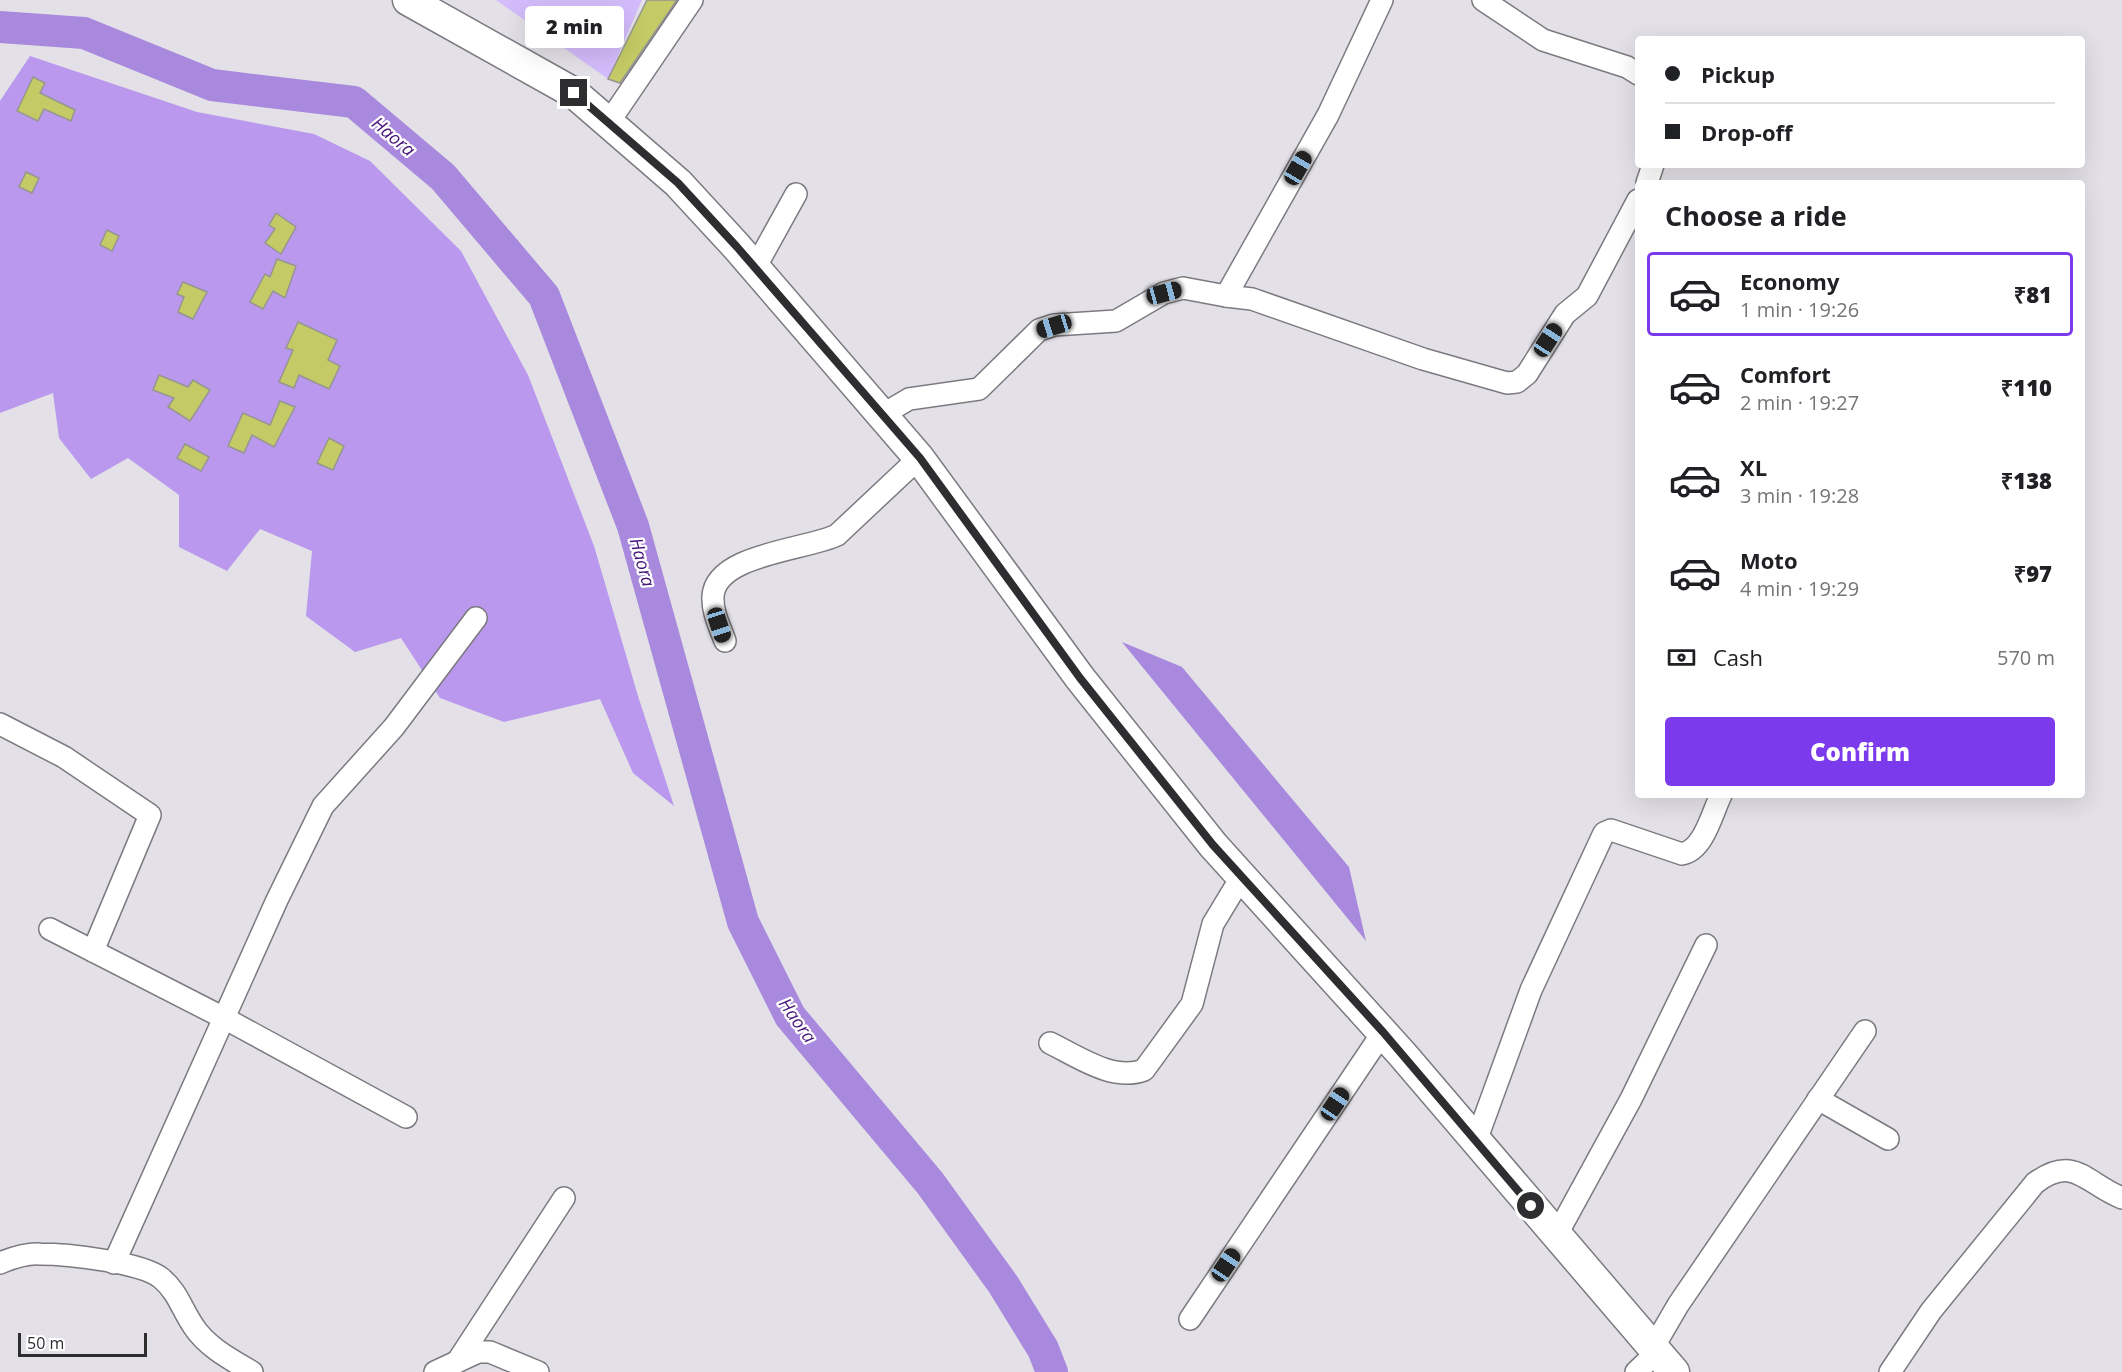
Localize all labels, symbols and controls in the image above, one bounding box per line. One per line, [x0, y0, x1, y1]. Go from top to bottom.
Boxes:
callout: 2 min [524, 6, 624, 48]
text: 2 min [546, 13, 603, 40]
text: Pickup [1701, 59, 1775, 89]
route end [560, 79, 587, 106]
water label: Haora [367, 111, 421, 161]
text: Drop-off [1701, 117, 1793, 147]
car [1281, 148, 1315, 188]
text: Choose a ride [1665, 197, 1847, 234]
text: Economy [1740, 266, 1839, 296]
icon: car [1668, 267, 1722, 321]
text: ₹81 [2014, 279, 2052, 309]
car [1144, 280, 1184, 306]
text: 1 min · 19:26 [1740, 296, 1859, 323]
car [1034, 312, 1074, 340]
car [1531, 320, 1565, 360]
text: Comfort [1740, 359, 1831, 389]
icon: car [1668, 360, 1722, 414]
text: ₹110 [2001, 372, 2052, 402]
text: 2 min · 19:27 [1740, 389, 1859, 416]
text: XL [1740, 452, 1767, 482]
icon: car [1668, 453, 1722, 507]
text: ₹138 [2001, 465, 2052, 495]
text: 3 min · 19:28 [1740, 482, 1859, 509]
water label: Haora [625, 535, 661, 589]
text: Moto [1740, 545, 1798, 575]
icon: car [1668, 546, 1722, 600]
text: ₹97 [2014, 558, 2052, 588]
text: 4 min · 19:29 [1740, 575, 1859, 602]
car [705, 605, 733, 645]
icon: cash [1665, 641, 1698, 674]
text: Cash [1713, 642, 1763, 672]
text: 570 m [1997, 644, 2055, 671]
button: Confirm [1665, 717, 2055, 786]
water label: Haora [774, 993, 822, 1047]
car [1317, 1084, 1353, 1124]
route start [1517, 1192, 1544, 1219]
car [1208, 1245, 1244, 1285]
scale bar [18, 1330, 147, 1358]
text: 50 m [27, 1332, 64, 1354]

